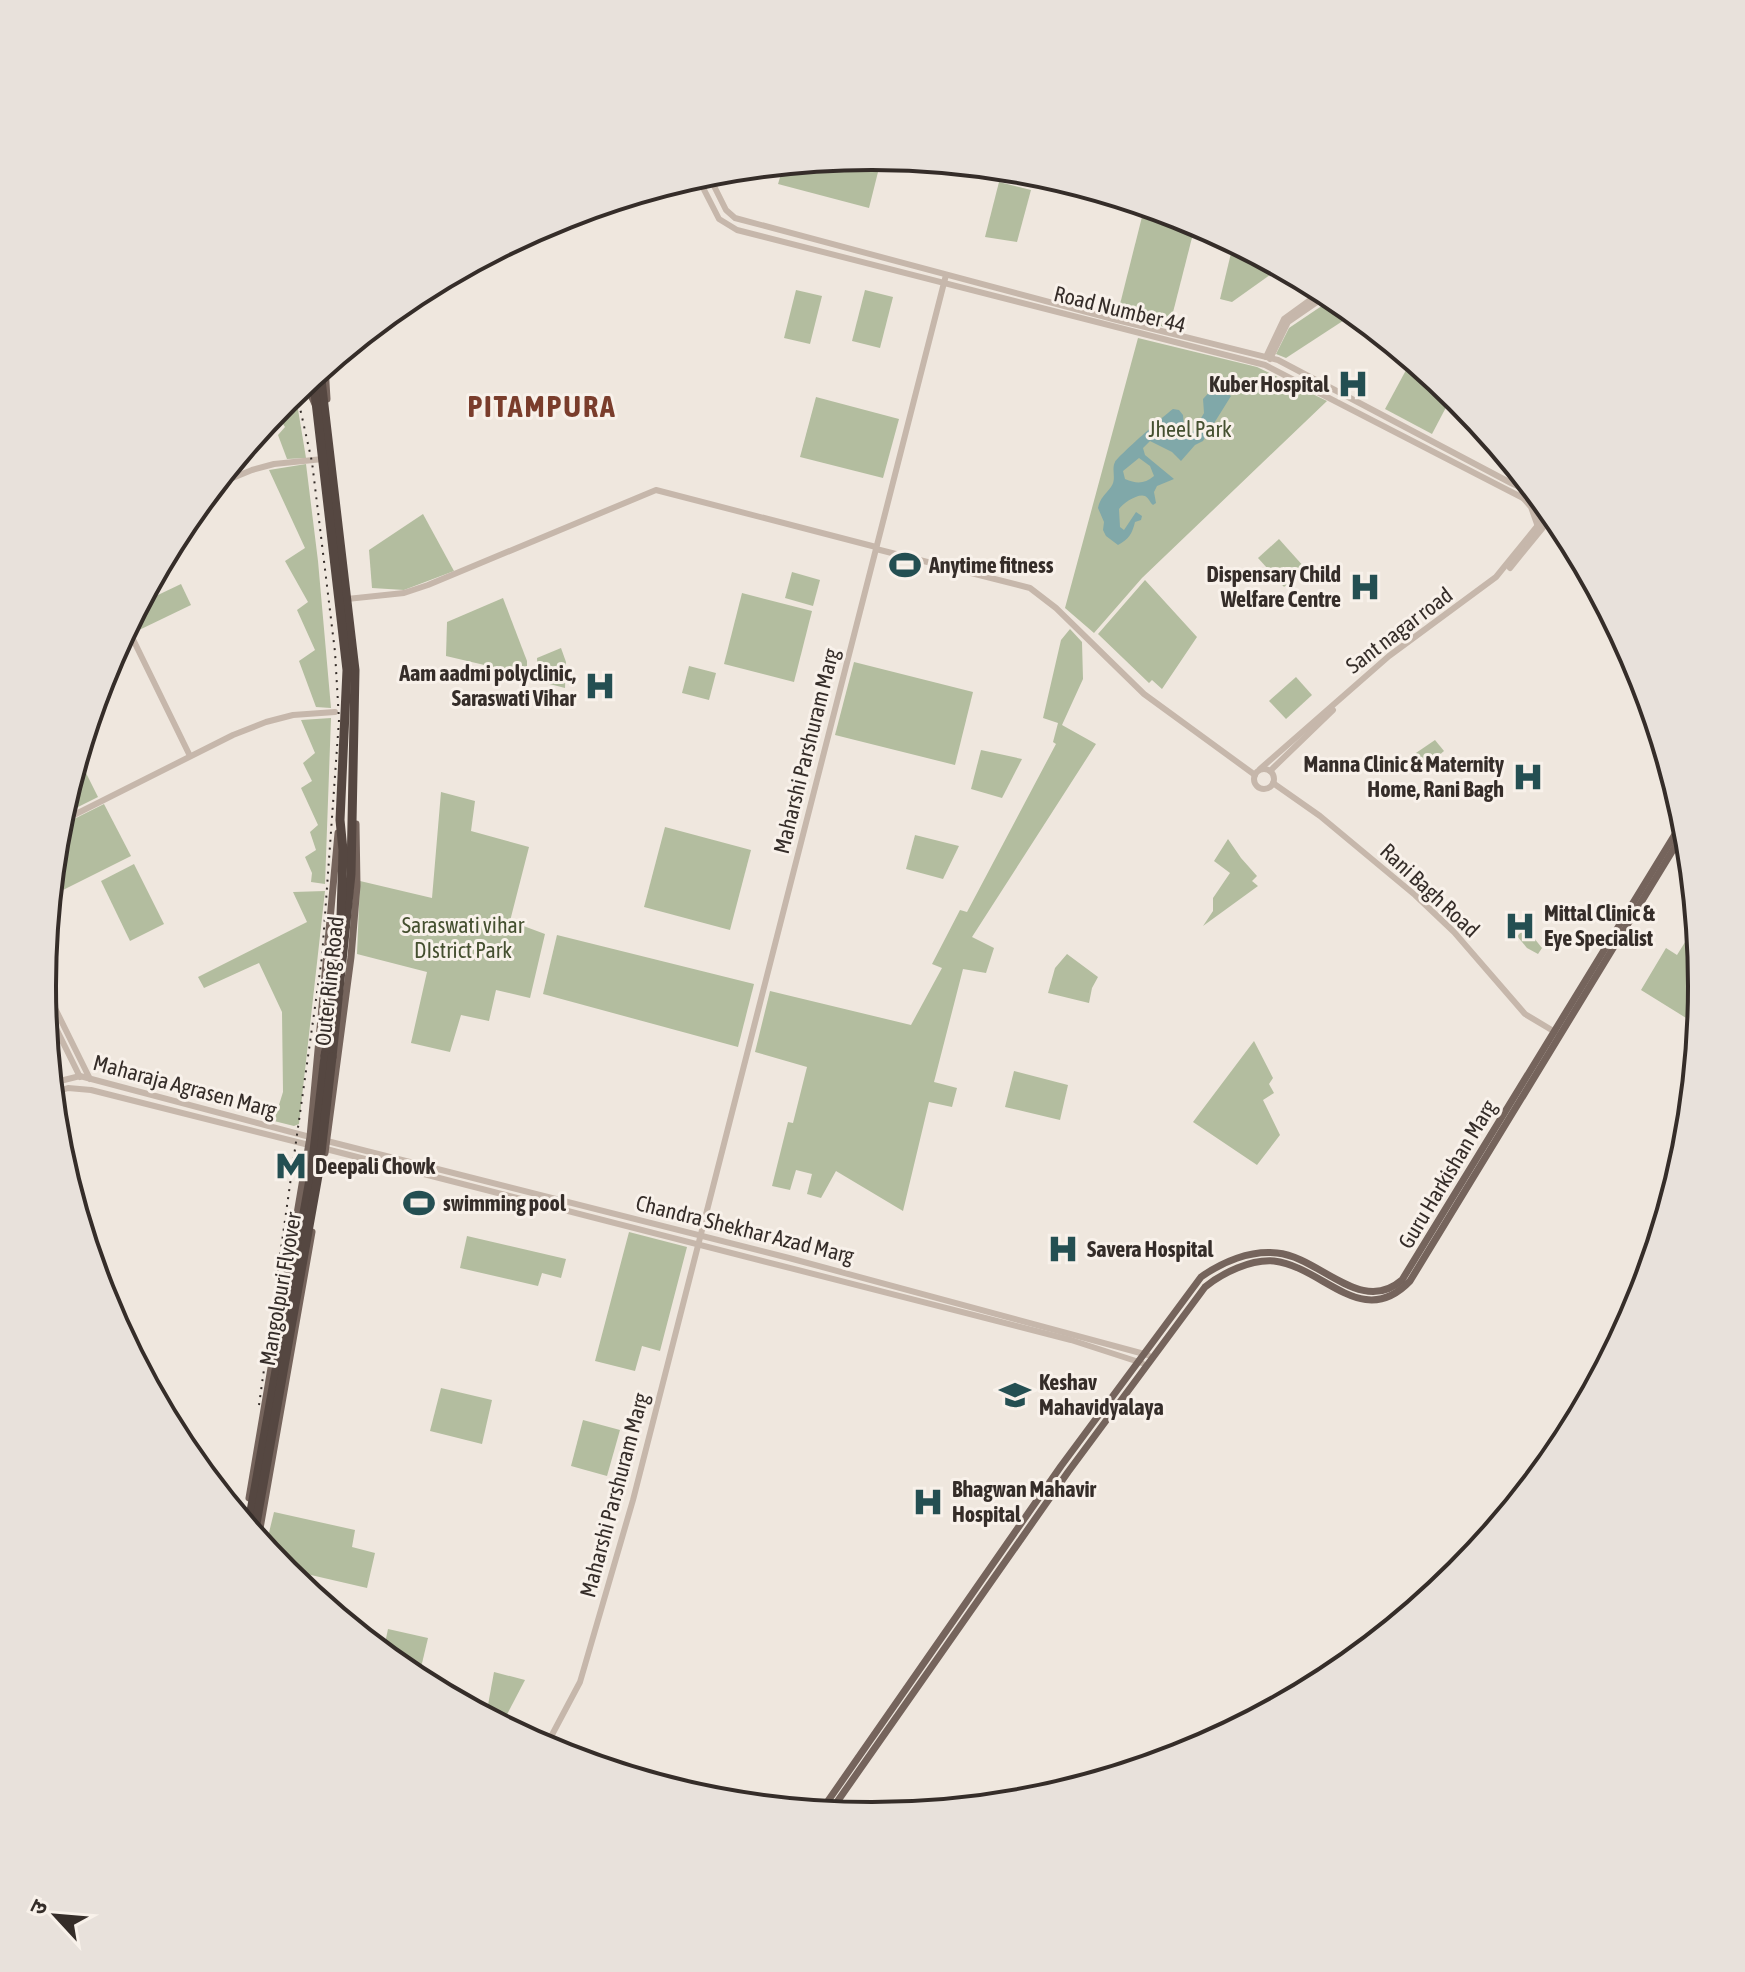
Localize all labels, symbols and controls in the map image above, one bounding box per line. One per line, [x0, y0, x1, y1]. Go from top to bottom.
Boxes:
street label: Road Number 44 [1051, 280, 1189, 338]
hospital icon: Kuber Hospital [1336, 367, 1370, 401]
place label: Kuber Hospital [1209, 371, 1330, 397]
district label: PITAMPURA [467, 389, 617, 423]
park label: Jheel Park [1148, 416, 1232, 442]
sports icon: Anytime fitness [888, 548, 922, 582]
place label: Anytime fitness [928, 552, 1054, 578]
place label: Dispensary Child Welfare Centre [1207, 561, 1341, 612]
hospital icon: Dispensary Child Welfare Centre [1348, 570, 1382, 604]
street label: Sant nagar road [1341, 582, 1457, 678]
street label: Maharshi Parshuram Marg [768, 645, 844, 856]
place label: Aam aadmi polyclinic, Saraswati Vihar [398, 660, 576, 711]
hospital icon: Aam aadmi polyclinic, Saraswati Vihar [583, 669, 617, 703]
place label: Manna Clinic & Maternity Home, Rani Bagh [1304, 751, 1504, 802]
hospital icon: Manna Clinic & Maternity Home, Rani Bagh [1511, 760, 1545, 794]
street label: Rani Bagh Road [1375, 838, 1485, 942]
place label: Mittal Clinic & Eye Specialist [1544, 900, 1655, 951]
hospital icon: Mittal Clinic & Eye Specialist [1503, 909, 1537, 943]
park label: Saraswati vihar DIstrict Park [402, 912, 525, 963]
street label: Outer Ring Road [309, 915, 349, 1047]
street label: Maharaja Agrasen Marg [91, 1049, 280, 1123]
street label: Guru Harkishan Marg [1392, 1095, 1502, 1253]
metro station icon: Deepali Chowk [274, 1149, 308, 1183]
place label: Deepali Chowk [315, 1153, 436, 1179]
sports icon: swimming pool [402, 1186, 436, 1220]
street label: Chandra Shekhar Azad Marg [633, 1189, 857, 1269]
place label: swimming pool [443, 1190, 567, 1216]
street label: Mangolpuri Flyover [254, 1210, 306, 1368]
hospital icon: Savera Hospital [1046, 1232, 1080, 1266]
place label: Savera Hospital [1087, 1236, 1215, 1262]
place label: Keshav Mahavidyalaya [1039, 1369, 1164, 1420]
school or university icon: Keshav Mahavidyalaya [998, 1378, 1032, 1412]
street label: Maharshi Parshuram Marg [574, 1390, 654, 1600]
place label: Bhagwan Mahavir Hospital [952, 1476, 1097, 1527]
hospital icon: Bhagwan Mahavir Hospital [911, 1485, 945, 1519]
north arrow [16, 1876, 96, 1956]
text: उ [24, 1895, 53, 1919]

